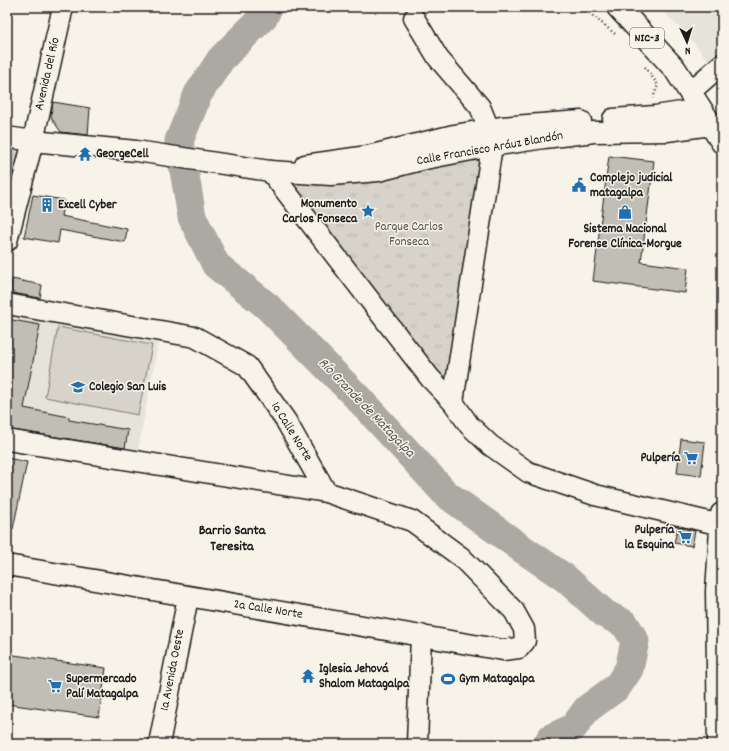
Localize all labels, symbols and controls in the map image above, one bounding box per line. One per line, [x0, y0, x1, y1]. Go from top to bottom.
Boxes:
north arrow [667, 22, 707, 62]
road number: NIC-3 [630, 28, 664, 48]
street label: Avenida del Río [30, 36, 66, 112]
text: N [684, 42, 691, 58]
street label: Calle Francisco Aráuz Blandón [415, 127, 565, 171]
place label: GeorgeCell [96, 145, 150, 164]
temple icon: GeorgeCell [77, 146, 93, 162]
place label: Complejo judicial matagalpa [590, 169, 673, 203]
public building icon: Complejo judicial matagalpa [571, 177, 587, 193]
place label: Monumento Carlos Fonseca [282, 195, 358, 229]
place label: Excell Cyber [58, 196, 118, 215]
building icon: Excell Cyber [39, 197, 55, 213]
place icon: Monumento Carlos Fonseca [360, 203, 376, 219]
shop icon: Sistema Nacional Forense Clínica-Morgue [617, 204, 633, 220]
park label: Parque Carlos Fonseca [375, 218, 443, 252]
place label: Sistema Nacional Forense Clínica-Morgue [568, 220, 682, 254]
water label: Río Grande de Matagalpa [313, 354, 420, 463]
place label: Colegio San Luis [89, 378, 167, 397]
school or university icon: Colegio San Luis [70, 379, 86, 395]
street label: 1a Calle Norte [265, 399, 317, 466]
place label: Pulpería [640, 449, 681, 468]
supermarket icon: Pulpería [683, 450, 699, 466]
district label: Barrio Santa Teresita [199, 521, 267, 557]
place label: Pulpería la Esquina [625, 521, 675, 555]
supermarket icon: Pulpería la Esquina [677, 529, 693, 545]
street label: 2a Calle Norte [232, 595, 304, 625]
street label: 1a Avenida Oeste [156, 627, 190, 712]
place label: Iglesia Jehová Shalom Matagalpa [319, 660, 410, 694]
temple icon: Iglesia Jehová Shalom Matagalpa [300, 668, 316, 684]
place label: Supermercado Palí Matagalpa [66, 670, 139, 704]
place label: Gym Matagalpa [459, 670, 535, 689]
sports icon: Gym Matagalpa [440, 671, 456, 687]
supermarket icon: Supermercado Palí Matagalpa [47, 678, 63, 694]

